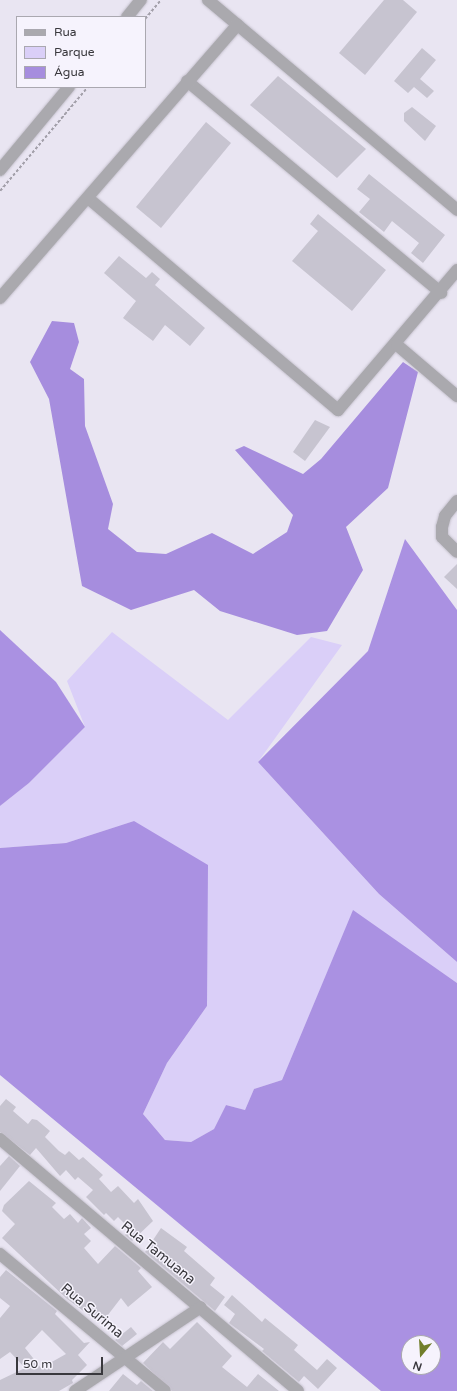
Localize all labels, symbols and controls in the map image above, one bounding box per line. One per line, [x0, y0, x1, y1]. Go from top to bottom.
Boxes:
legend [16, 16, 146, 88]
text: Rua [54, 25, 77, 39]
text: Parque [54, 45, 95, 59]
text: Água [54, 65, 84, 79]
street label: Rua Tamuana [117, 1218, 199, 1288]
street label: Rua Surima [57, 1280, 127, 1342]
north arrow [401, 1335, 441, 1375]
scale bar [18, 1349, 105, 1375]
text: 50 m [23, 1357, 52, 1371]
text: N [411, 1358, 424, 1373]

